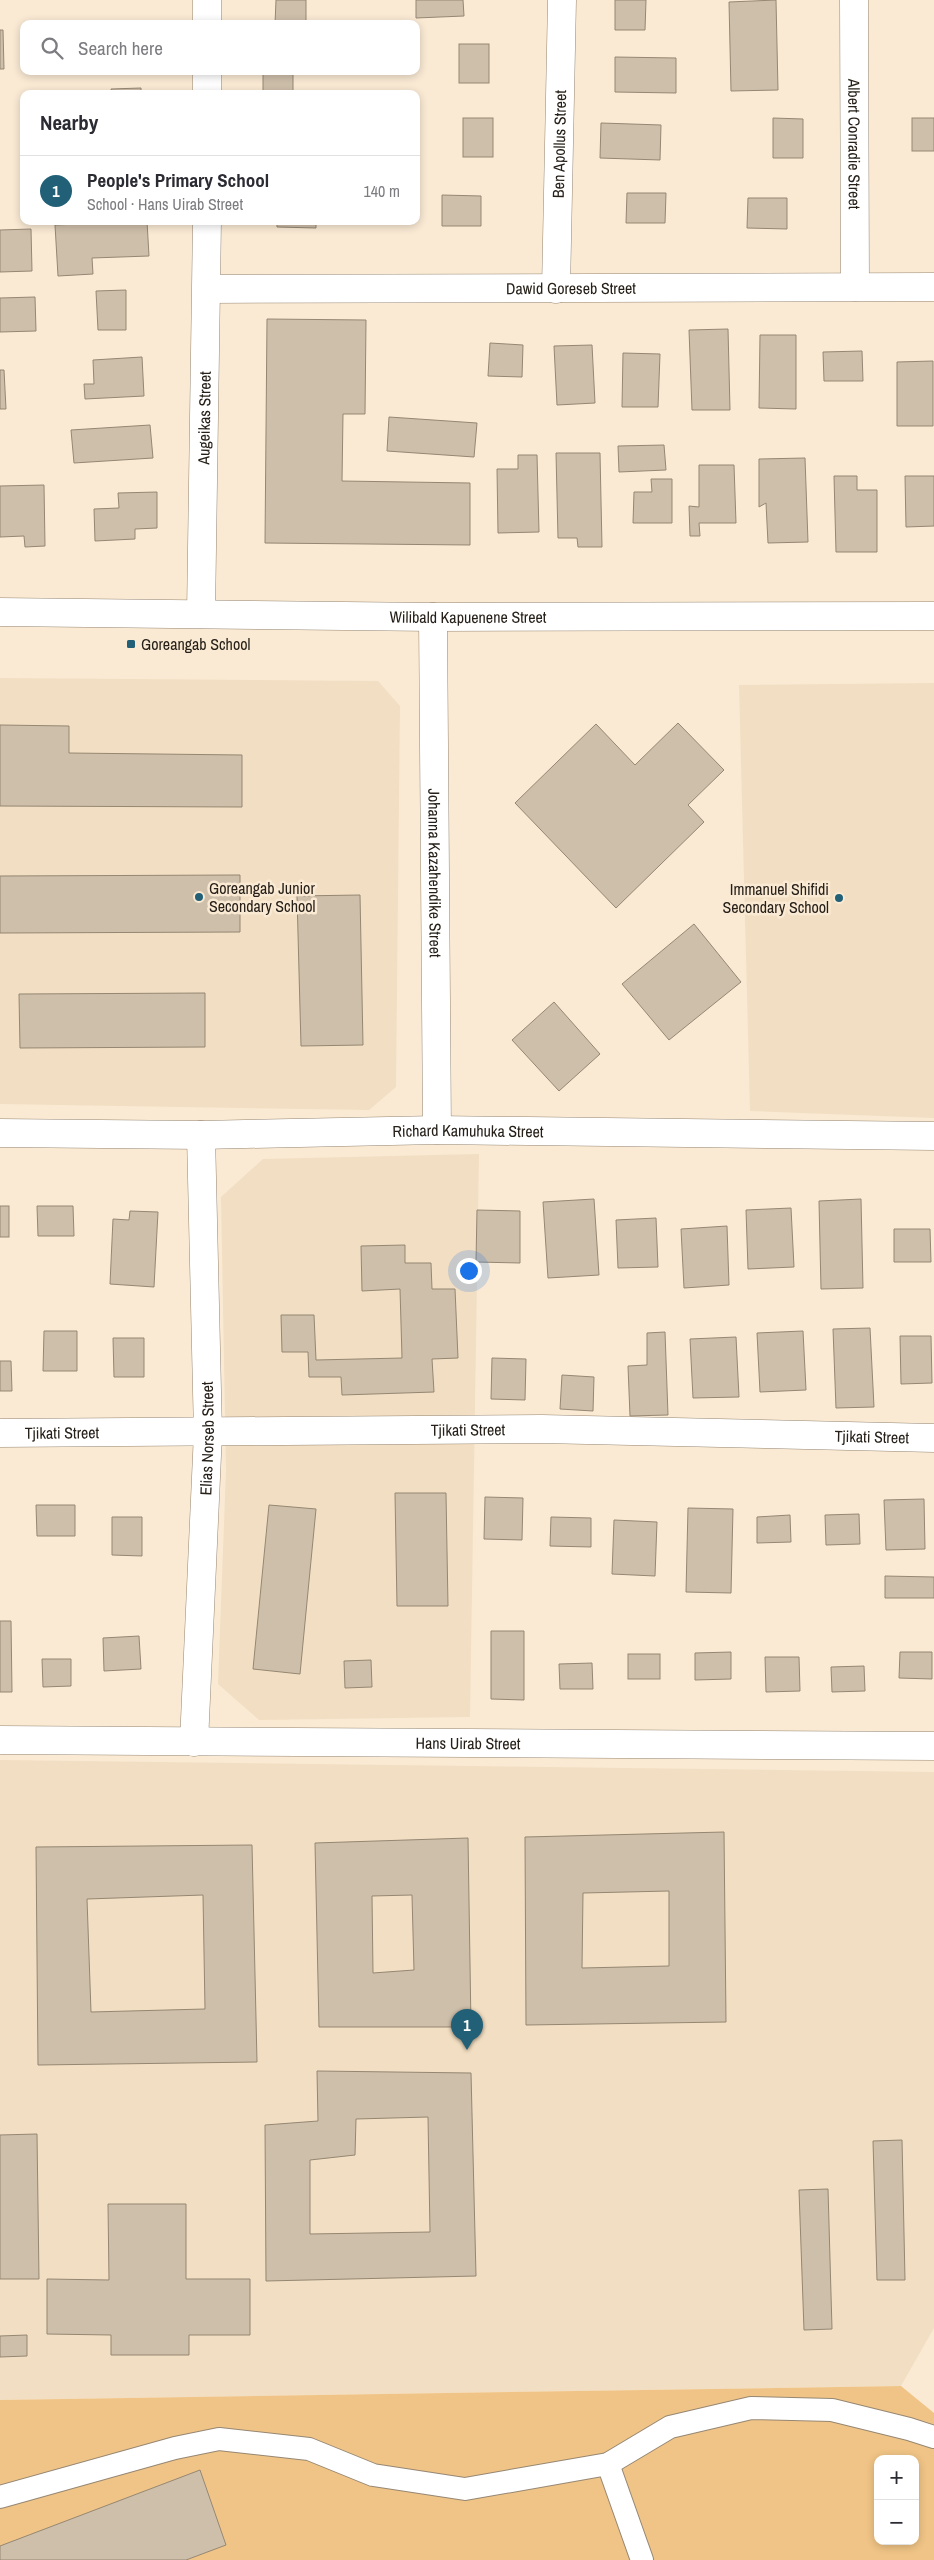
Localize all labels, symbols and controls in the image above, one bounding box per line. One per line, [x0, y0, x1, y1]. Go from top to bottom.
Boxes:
search box [20, 20, 420, 75]
icon: search [38, 34, 66, 62]
text: Search here [78, 35, 163, 61]
street label: Albert Conradie Street [843, 78, 866, 210]
street label: Ben Apollus Street [547, 89, 571, 198]
text: Nearby [40, 108, 98, 137]
text: People's Primary School [87, 167, 269, 193]
text: 1 [52, 180, 60, 202]
text: 140 m [364, 180, 400, 202]
text: School · Hans Uirab Street [87, 193, 243, 215]
street label: Dawid Goreseb Street [506, 277, 636, 299]
street label: Augeikas Street [192, 371, 216, 466]
street label: Wilibald Kapuenene Street [389, 605, 547, 628]
place label: Goreangab School [141, 633, 250, 655]
marker: Goreangab School [125, 638, 137, 650]
street label: Johanna Kazahendike Street [423, 788, 447, 958]
place label: Goreangab Junior Secondary School [209, 877, 316, 917]
place label: Immanuel Shifidi Secondary School [723, 878, 829, 918]
marker: Goreangab Junior Secondary School [193, 891, 205, 903]
marker: Immanuel Shifidi Secondary School [833, 892, 845, 904]
street label: Richard Kamuhuka Street [392, 1119, 544, 1142]
your location [456, 1258, 482, 1284]
street label: Elias Norseb Street [194, 1381, 219, 1496]
street label: Tjikati Street [431, 1418, 506, 1441]
street label: Tjikati Street [25, 1421, 100, 1444]
street label: Tjikati Street [834, 1425, 910, 1448]
street label: Hans Uirab Street [415, 1732, 521, 1754]
pin: 1 [451, 2009, 483, 2050]
map controls [874, 2455, 919, 2545]
button: + [874, 2455, 919, 2500]
button: − [874, 2500, 919, 2545]

